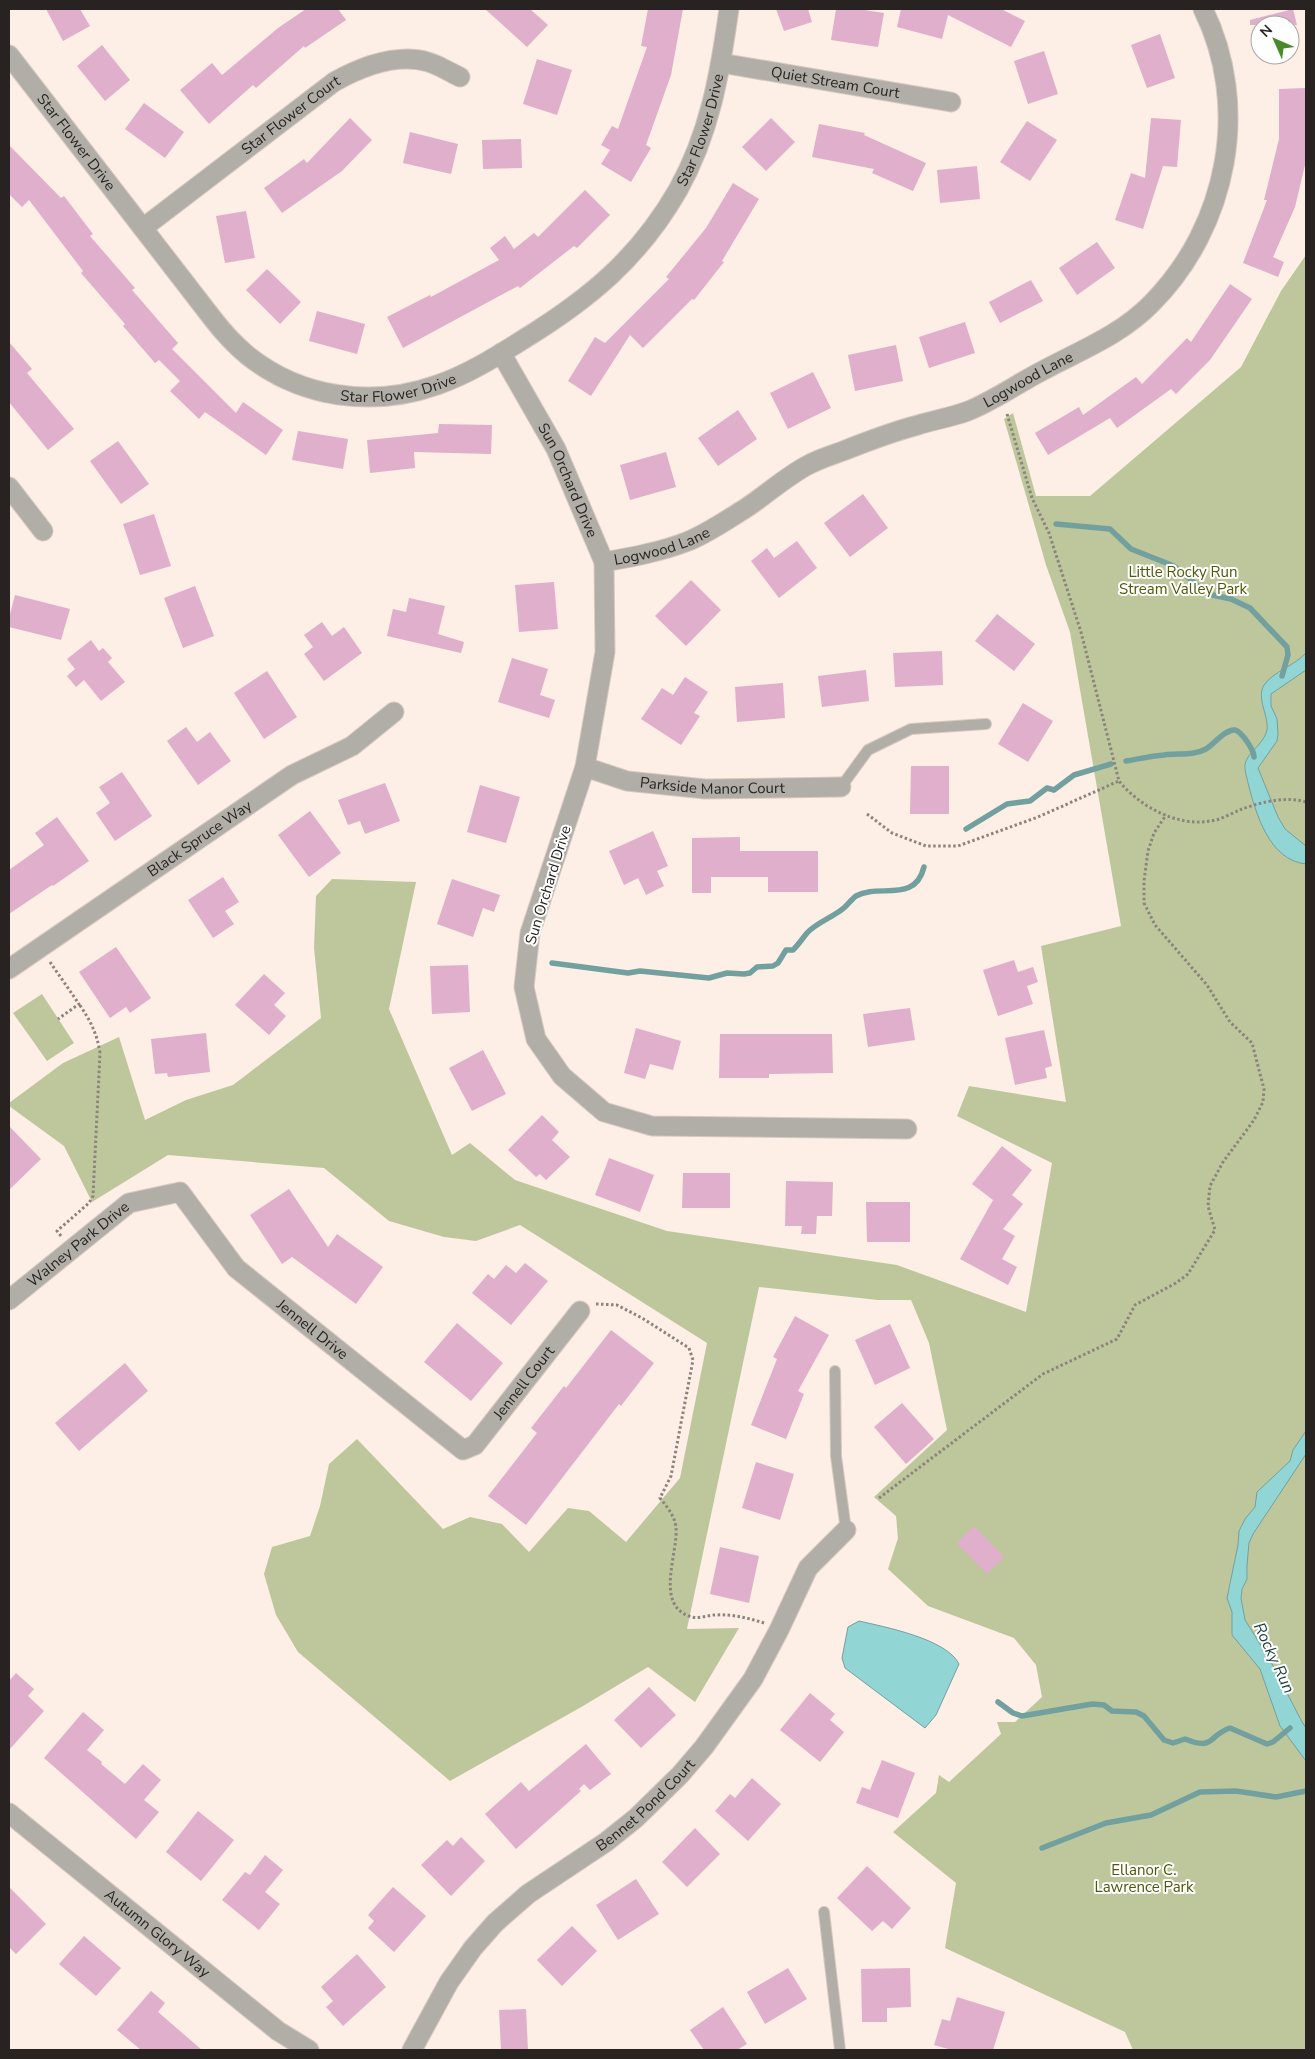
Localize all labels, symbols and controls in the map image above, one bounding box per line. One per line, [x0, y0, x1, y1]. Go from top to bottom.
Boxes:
north arrow [1250, 15, 1300, 65]
text: N [1256, 21, 1277, 42]
street label: Quiet Stream Court [769, 62, 902, 103]
street label: Star Flower Court [237, 70, 344, 159]
street label: Star Flower Drive [672, 72, 728, 190]
street label: Star Flower Drive [32, 89, 120, 195]
street label: Logwood Lane [980, 347, 1076, 412]
street label: Star Flower Drive [339, 369, 459, 407]
street label: Sun Orchard Drive [533, 419, 602, 541]
street label: Logwood Lane [612, 522, 714, 570]
park label: Little Rocky Run Stream Valley Park [1119, 562, 1247, 599]
street label: Parkside Manor Court [639, 772, 786, 799]
street label: Black Spruce Way [143, 795, 256, 881]
street label: Sun Orchard Drive [520, 823, 576, 947]
street label: Walney Park Drive [23, 1197, 133, 1291]
street label: Jennell Drive [272, 1294, 352, 1364]
street label: Jennell Court [488, 1341, 559, 1424]
water label: Rocky Run [1248, 1619, 1300, 1697]
street label: Bennet Pond Court [592, 1754, 700, 1856]
park label: Ellanor C. Lawrence Park [1095, 1860, 1194, 1897]
street label: Autumn Glory Way [100, 1884, 215, 1982]

